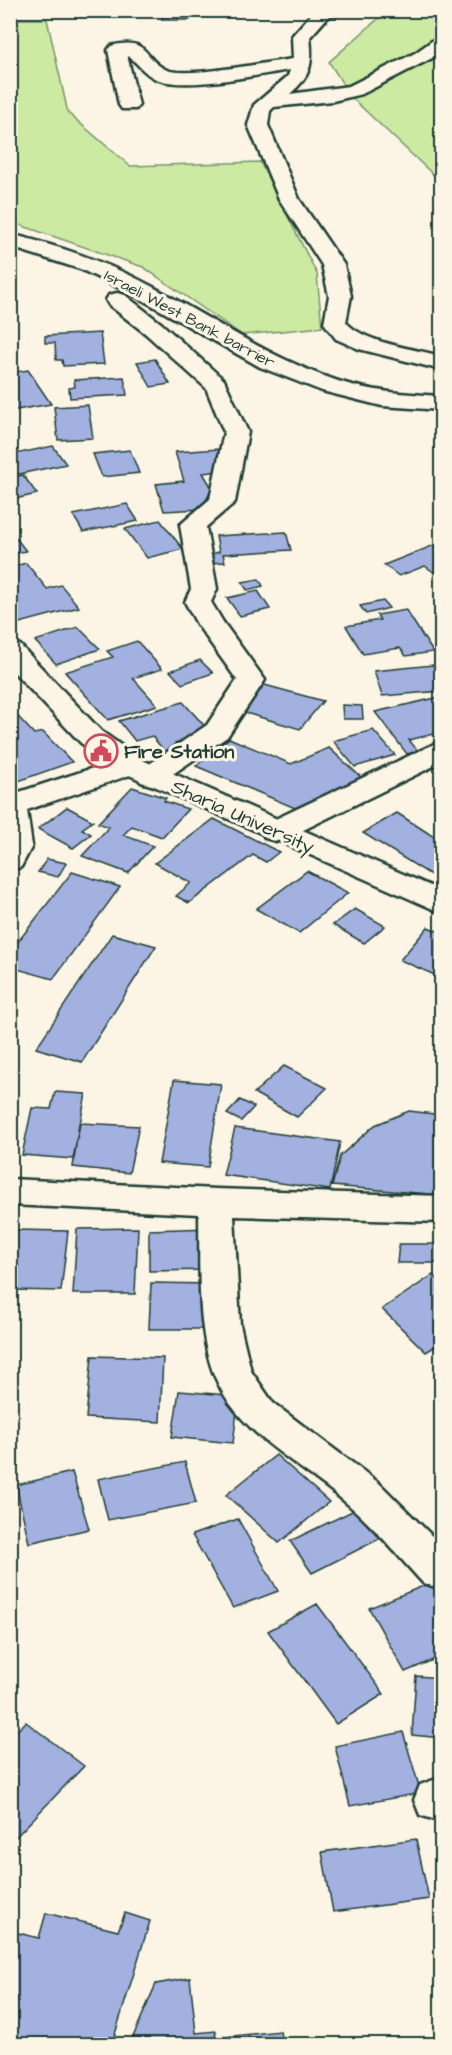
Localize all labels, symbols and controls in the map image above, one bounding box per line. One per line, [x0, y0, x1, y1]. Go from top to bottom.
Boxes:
street label: Israeli West Bank barrier [100, 264, 279, 373]
public building icon: Fire Station [83, 733, 119, 769]
place label: Fire Station [124, 738, 234, 766]
street label: Sharia University [166, 773, 319, 862]

